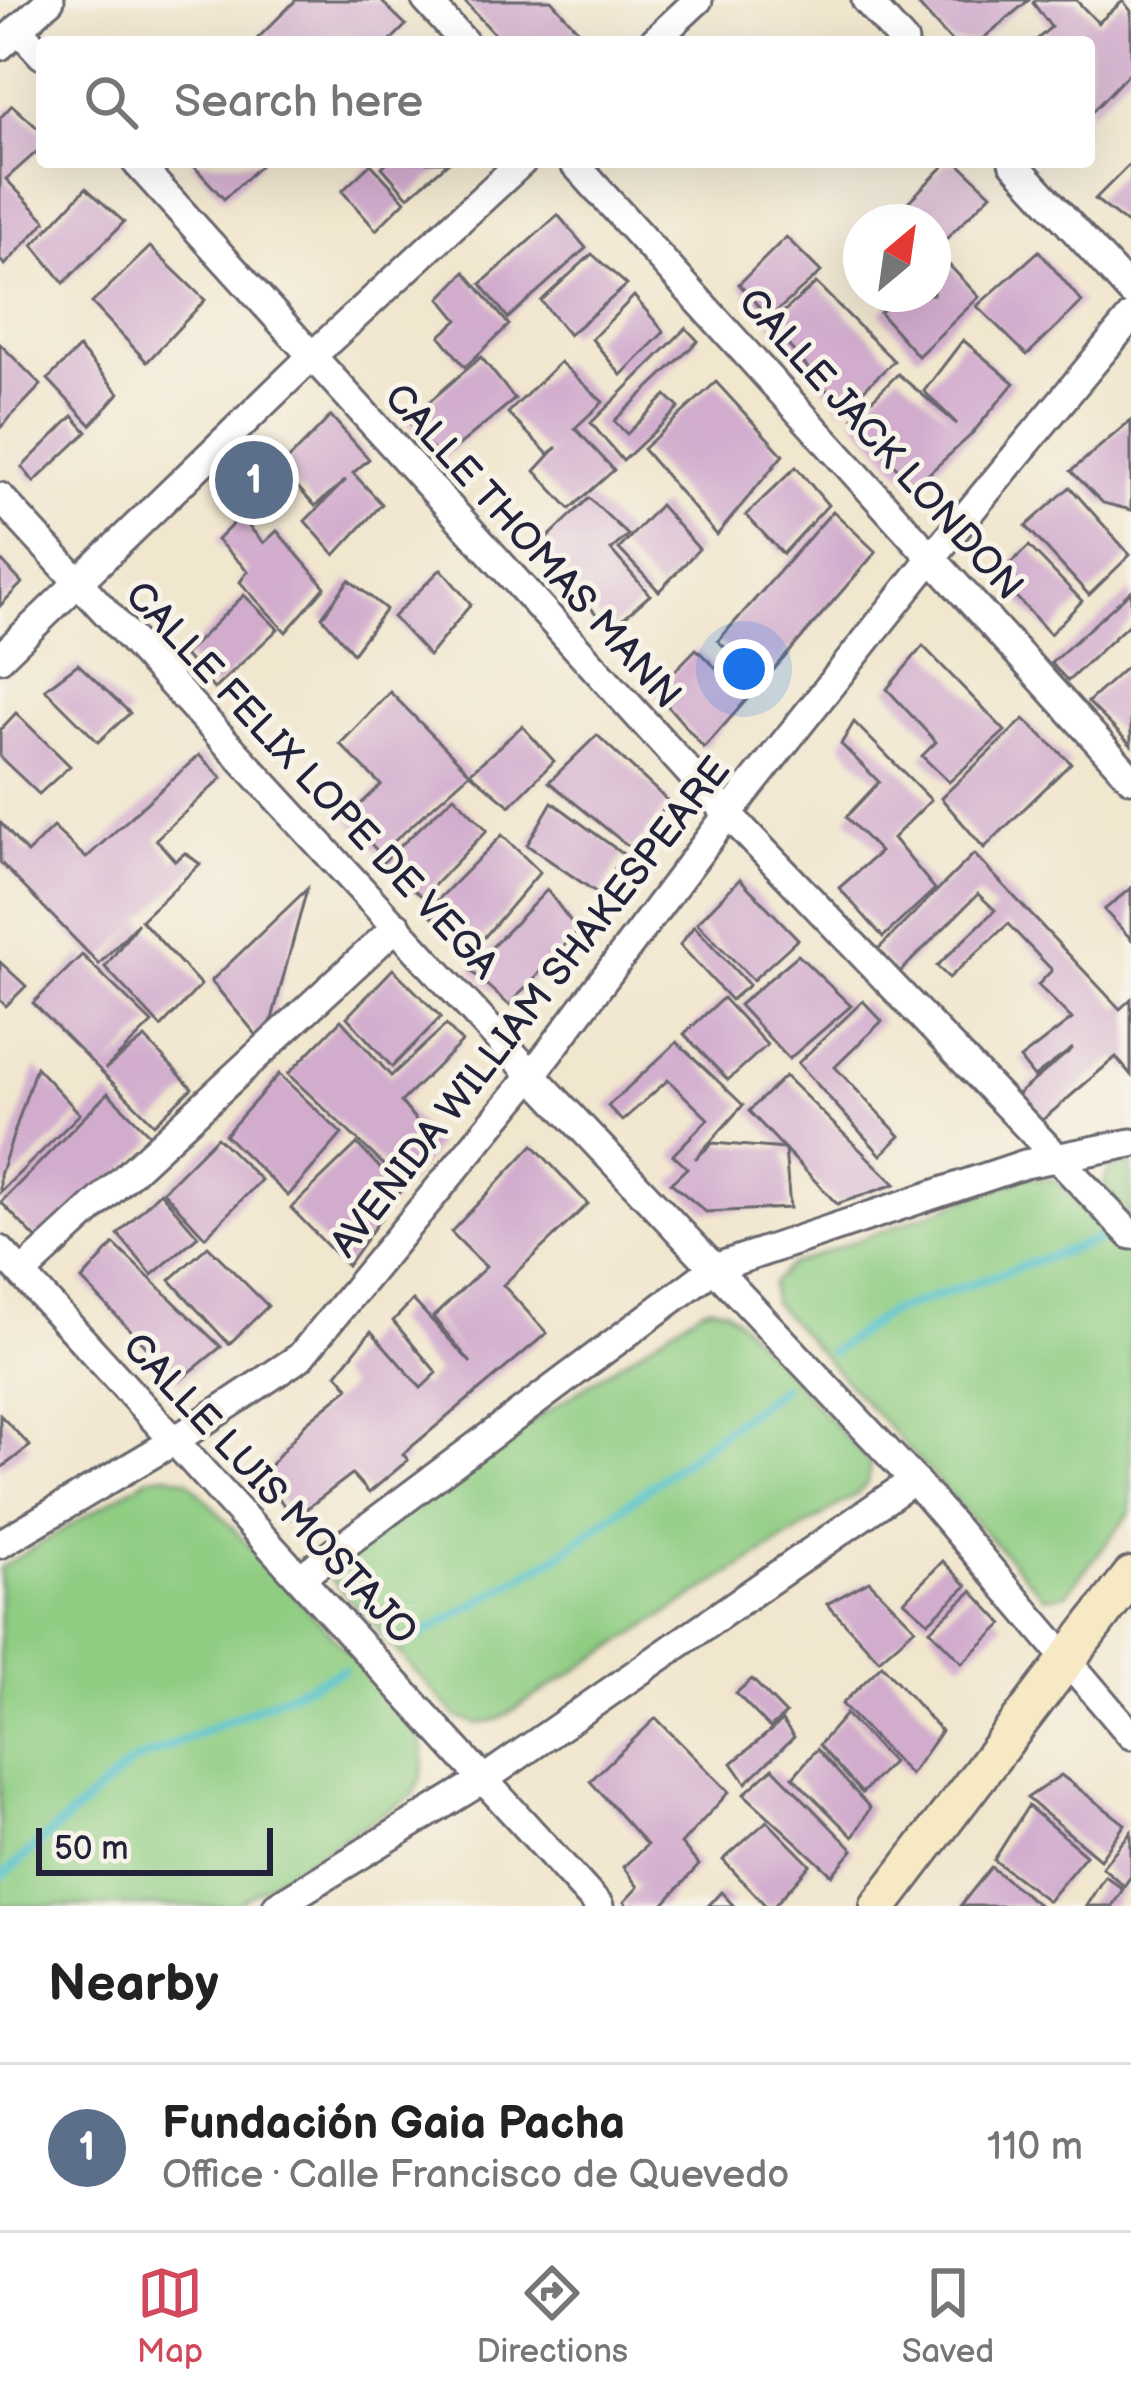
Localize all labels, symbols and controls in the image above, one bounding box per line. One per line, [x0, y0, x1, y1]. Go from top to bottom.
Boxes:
search box [36, 36, 1095, 168]
icon: search [78, 69, 144, 135]
text: Search here [174, 75, 423, 130]
north arrow [843, 204, 951, 312]
street label: CALLE JACK LONDON [728, 279, 1032, 610]
street label: CALLE THOMAS MANN [374, 375, 690, 719]
pin: 1 [215, 435, 293, 525]
street label: CALLE FELIX LOPE DE VEGA [115, 572, 508, 989]
your location [714, 639, 774, 699]
street label: AVENIDA WILLIAM SHAKESPEARE [321, 748, 741, 1267]
street label: CALLE LUIS MOSTAJO [112, 1324, 426, 1655]
scale bar [36, 1822, 273, 1875]
text: 50 m [54, 1829, 129, 1869]
text: Nearby [48, 1954, 219, 2015]
text: Fundación Gaia Pacha [162, 2097, 625, 2152]
text: 1 [79, 2124, 95, 2171]
text: 110 m [987, 2124, 1083, 2171]
text: Office · Calle Francisco de Quevedo [162, 2152, 790, 2199]
tab: Map [137, 2260, 203, 2372]
tab: Directions [476, 2260, 628, 2372]
tab: Saved [902, 2260, 994, 2372]

